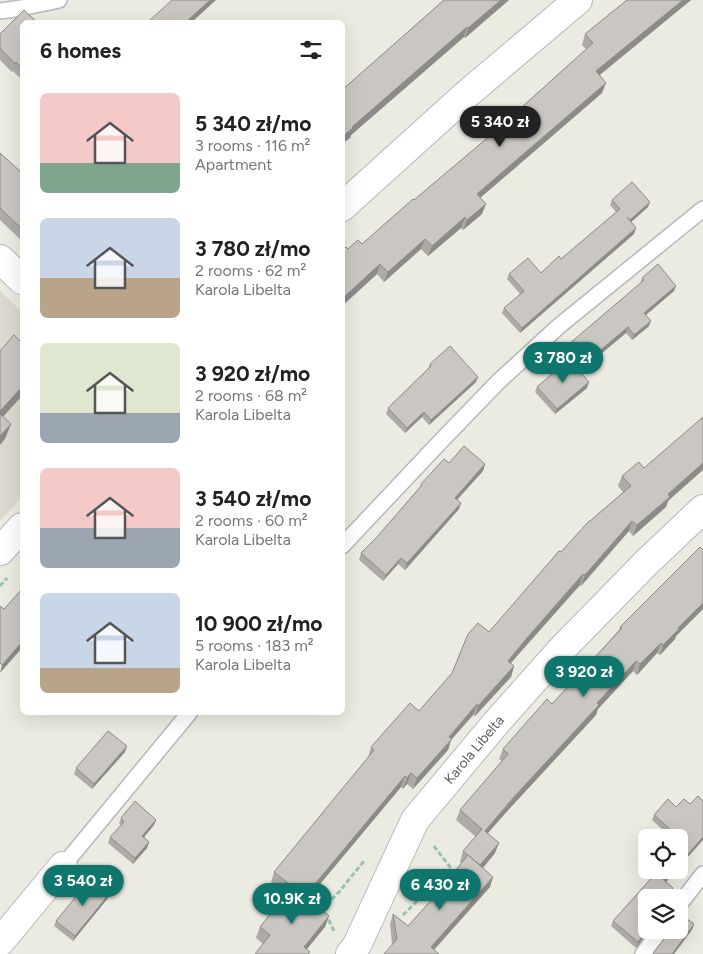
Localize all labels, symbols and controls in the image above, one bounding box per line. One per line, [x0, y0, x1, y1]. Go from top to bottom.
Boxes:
icon: filters [297, 36, 325, 64]
text: 6 homes [40, 38, 121, 63]
pin: 5 340 zł [448, 106, 552, 148]
text: 5 340 zł/mo [195, 111, 311, 136]
text: 5 340 zł [471, 112, 529, 131]
icon: home [80, 113, 140, 173]
text: 3 rooms · 116 m² [195, 136, 310, 155]
text: Apartment [195, 155, 272, 174]
text: 3 780 zł/mo [195, 236, 310, 261]
icon: home [80, 238, 140, 298]
text: 2 rooms · 62 m² [195, 261, 306, 280]
text: Karola Libelta [195, 280, 291, 299]
pin: 3 780 zł [511, 342, 615, 384]
text: 3 780 zł [534, 348, 592, 367]
text: 3 920 zł/mo [195, 361, 310, 386]
icon: home [80, 363, 140, 423]
text: 2 rooms · 68 m² [195, 386, 307, 405]
text: Karola Libelta [195, 405, 291, 424]
text: 3 540 zł/mo [195, 486, 311, 511]
icon: home [80, 488, 140, 548]
text: 2 rooms · 60 m² [195, 511, 308, 530]
text: Karola Libelta [195, 530, 291, 549]
text: 10 900 zł/mo [195, 611, 322, 636]
icon: home [80, 613, 140, 673]
text: 5 rooms · 183 m² [195, 636, 314, 655]
text: Karola Libelta [195, 655, 291, 674]
pin: 3 920 zł [532, 656, 636, 698]
text: 3 920 zł [555, 662, 613, 681]
street label: Karola Libelta [441, 712, 508, 788]
map controls [638, 829, 688, 939]
button: locate [638, 829, 688, 879]
pin: 3 540 zł [31, 864, 135, 907]
pin: 6 430 zł [388, 868, 492, 911]
text: 3 540 zł [54, 871, 112, 890]
text: 6 430 zł [411, 875, 469, 894]
pin: 10.9K zł [240, 882, 344, 925]
text: 10.9K zł [263, 889, 321, 908]
button: layers [638, 889, 688, 939]

